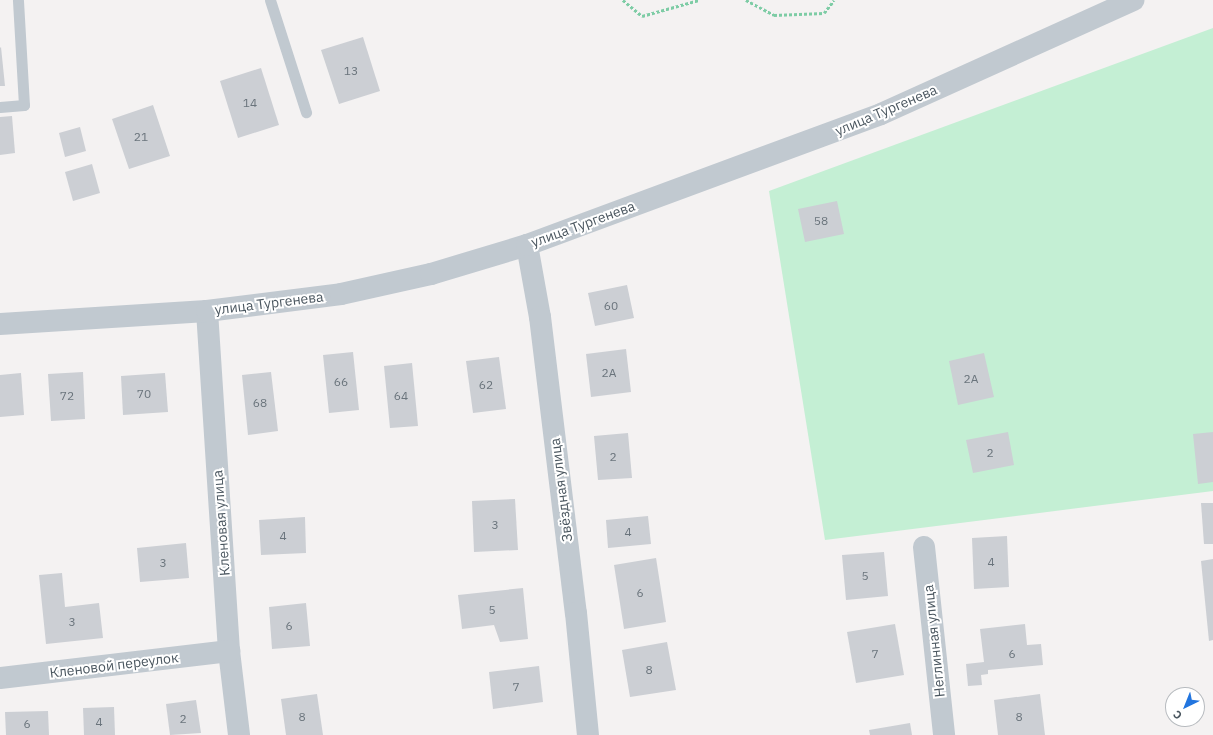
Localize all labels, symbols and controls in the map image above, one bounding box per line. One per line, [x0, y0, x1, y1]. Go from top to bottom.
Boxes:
house number: 13 [344, 64, 358, 78]
street label: улица Тургенева [832, 81, 940, 139]
house number: 14 [243, 96, 257, 110]
house number: 21 [134, 130, 148, 144]
street label: улица Тургенева [529, 197, 637, 251]
house number: 58 [814, 214, 828, 228]
street label: улица Тургенева [214, 288, 324, 318]
house number: 60 [604, 299, 618, 313]
house number: 2А [602, 366, 616, 380]
house number: 2А [964, 372, 978, 386]
house number: 66 [334, 375, 348, 389]
house number: 62 [479, 378, 493, 392]
house number: 70 [137, 387, 151, 401]
house number: 72 [60, 389, 74, 403]
house number: 64 [394, 389, 408, 403]
house number: 68 [253, 396, 267, 410]
street label: Звёздная улица [546, 437, 576, 543]
house number: 2 [986, 446, 994, 460]
house number: 2 [609, 450, 617, 464]
street label: Кленовая улица [209, 470, 233, 576]
house number: 3 [491, 518, 499, 532]
house number: 4 [624, 525, 632, 539]
house number: 4 [279, 529, 287, 543]
house number: 4 [987, 555, 995, 569]
house number: 3 [159, 556, 167, 570]
house number: 5 [861, 569, 869, 583]
street label: Неглинная улица [920, 584, 948, 698]
house number: 6 [636, 586, 644, 600]
house number: 5 [488, 603, 496, 617]
house number: 3 [68, 615, 76, 629]
house number: 6 [285, 619, 293, 633]
house number: 7 [871, 647, 879, 661]
house number: 6 [1008, 647, 1016, 661]
street label: Кленовой переулок [49, 649, 179, 681]
house number: 8 [645, 663, 653, 677]
house number: 7 [512, 680, 520, 694]
north arrow [1165, 687, 1205, 727]
text: С [1170, 707, 1185, 723]
house number: 8 [298, 710, 306, 724]
house number: 8 [1015, 710, 1023, 724]
house number: 2 [179, 712, 187, 726]
house number: 4 [95, 715, 103, 729]
house number: 6 [23, 717, 31, 731]

